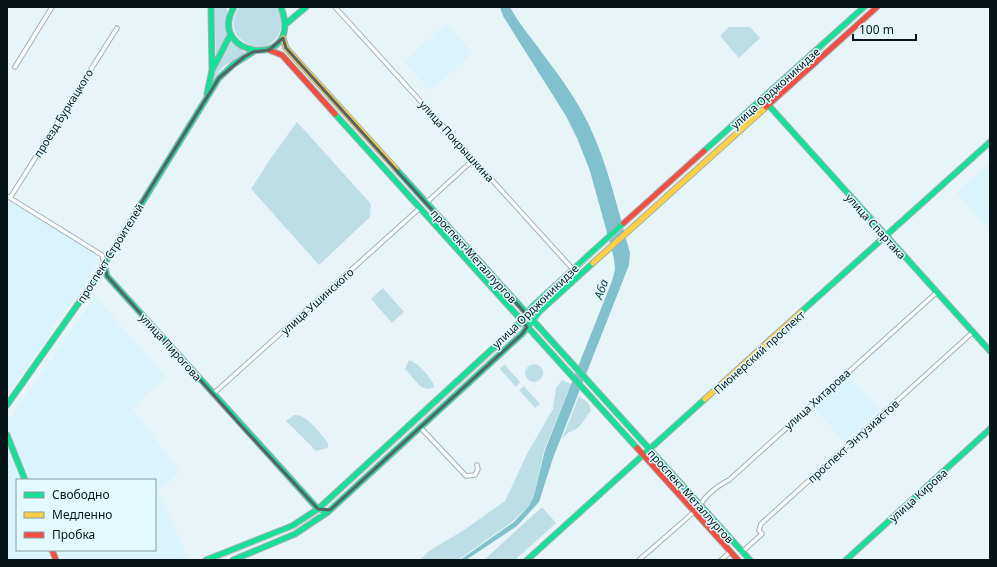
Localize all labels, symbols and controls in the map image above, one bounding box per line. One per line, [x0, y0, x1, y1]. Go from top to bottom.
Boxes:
scale bar [853, 16, 916, 42]
text: 100 m [859, 21, 894, 38]
street label: улица Орджоникидзе [727, 44, 823, 132]
street label: проезд Буркацкого [30, 66, 96, 160]
street label: улица Покрышкина [416, 97, 498, 185]
street label: улица Спартака [843, 190, 909, 262]
street label: проспект Строителей [73, 200, 147, 306]
street label: проспект Металлургов [428, 206, 520, 306]
street label: улица Орджоникидзе [489, 261, 581, 351]
street label: улица Ушинского [277, 264, 357, 338]
water label: Аба [589, 276, 613, 302]
street label: Пионерский проспект [710, 307, 808, 397]
street label: улица Пирогова [137, 310, 205, 384]
street label: улица Хитарова [781, 365, 853, 433]
street label: проспект Энтузиастов [804, 396, 902, 486]
street label: проспект Металлургов [645, 446, 737, 546]
street label: улица Кирова [886, 465, 950, 525]
legend [16, 479, 156, 551]
text: Свободно [52, 486, 110, 503]
text: Медленно [52, 506, 112, 523]
text: Пробка [52, 526, 95, 543]

